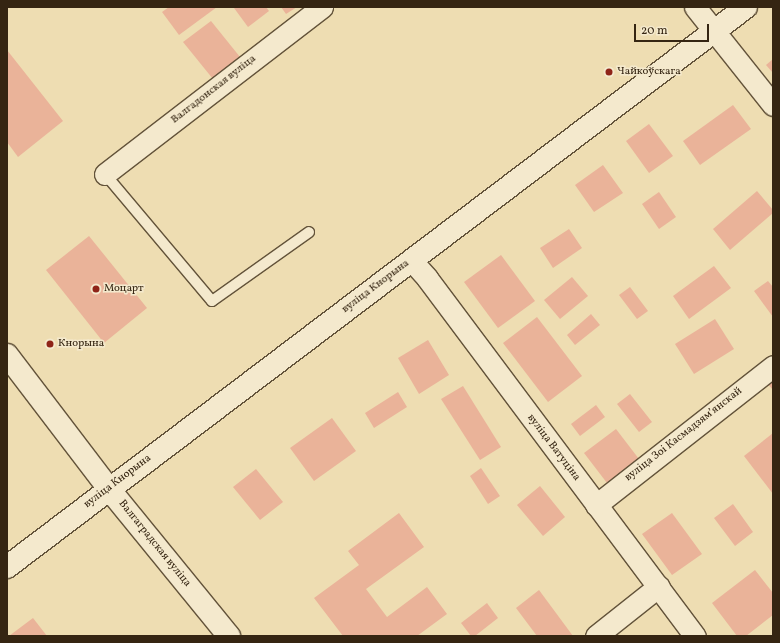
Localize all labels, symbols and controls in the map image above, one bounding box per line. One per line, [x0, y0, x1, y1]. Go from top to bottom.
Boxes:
scale bar [636, 16, 711, 42]
text: 20 m [641, 23, 668, 39]
street label: Валгадонская вуліца [169, 53, 259, 127]
place label: Чайкоўскага [617, 65, 681, 79]
marker: Чайкоўскага [604, 67, 614, 77]
street label: вуліца Кнорына [340, 257, 412, 317]
place label: Моцарт [104, 282, 144, 296]
marker: Моцарт [91, 284, 101, 294]
place label: Кнорына [58, 337, 104, 351]
marker: Кнорына [45, 339, 55, 349]
street label: вуліца Зоі Касмадзямʼянскай [623, 385, 745, 485]
street label: вуліца Ватуціна [524, 412, 582, 484]
street label: вуліца Кнорына [82, 452, 154, 512]
street label: Валгаградская вуліца [115, 498, 193, 590]

